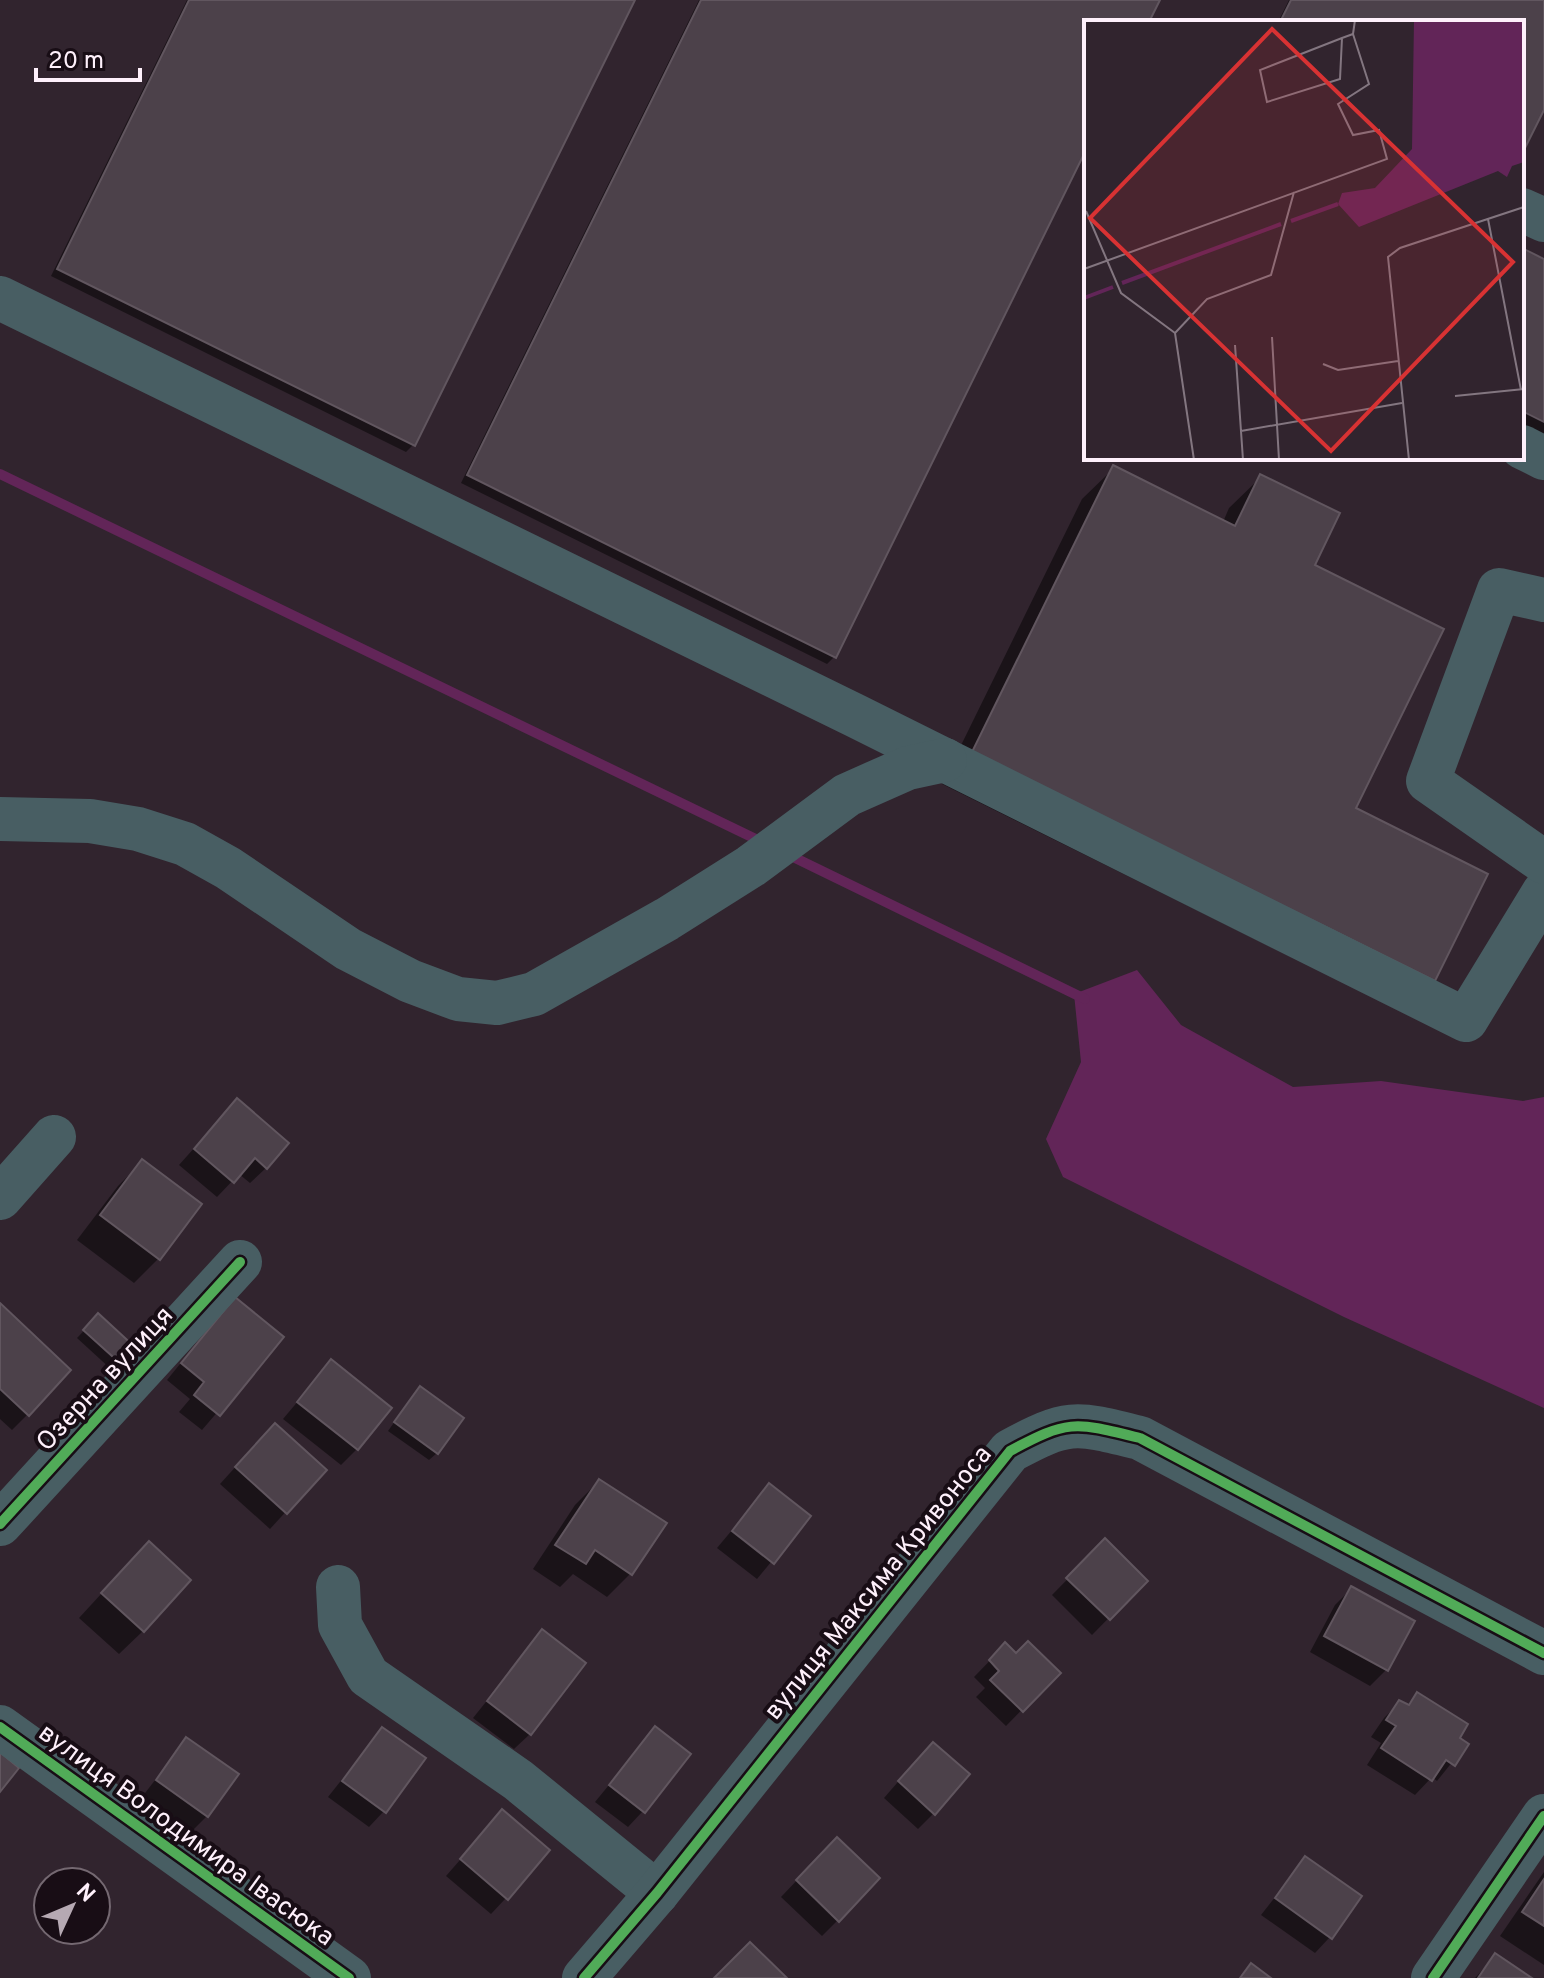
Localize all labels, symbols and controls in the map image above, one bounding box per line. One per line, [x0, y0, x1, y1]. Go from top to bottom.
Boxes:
inset map [1084, 20, 1524, 460]
scale bar [36, 32, 140, 82]
text: 20 m [48, 47, 104, 77]
street label: Озерна вулиця [30, 1300, 182, 1459]
street label: вулиця Максима Кривоноса [758, 1440, 1000, 1728]
street label: вулиця Володимира Івасюка [31, 1717, 340, 1955]
north arrow [32, 1866, 112, 1946]
text: N [69, 1879, 100, 1909]

